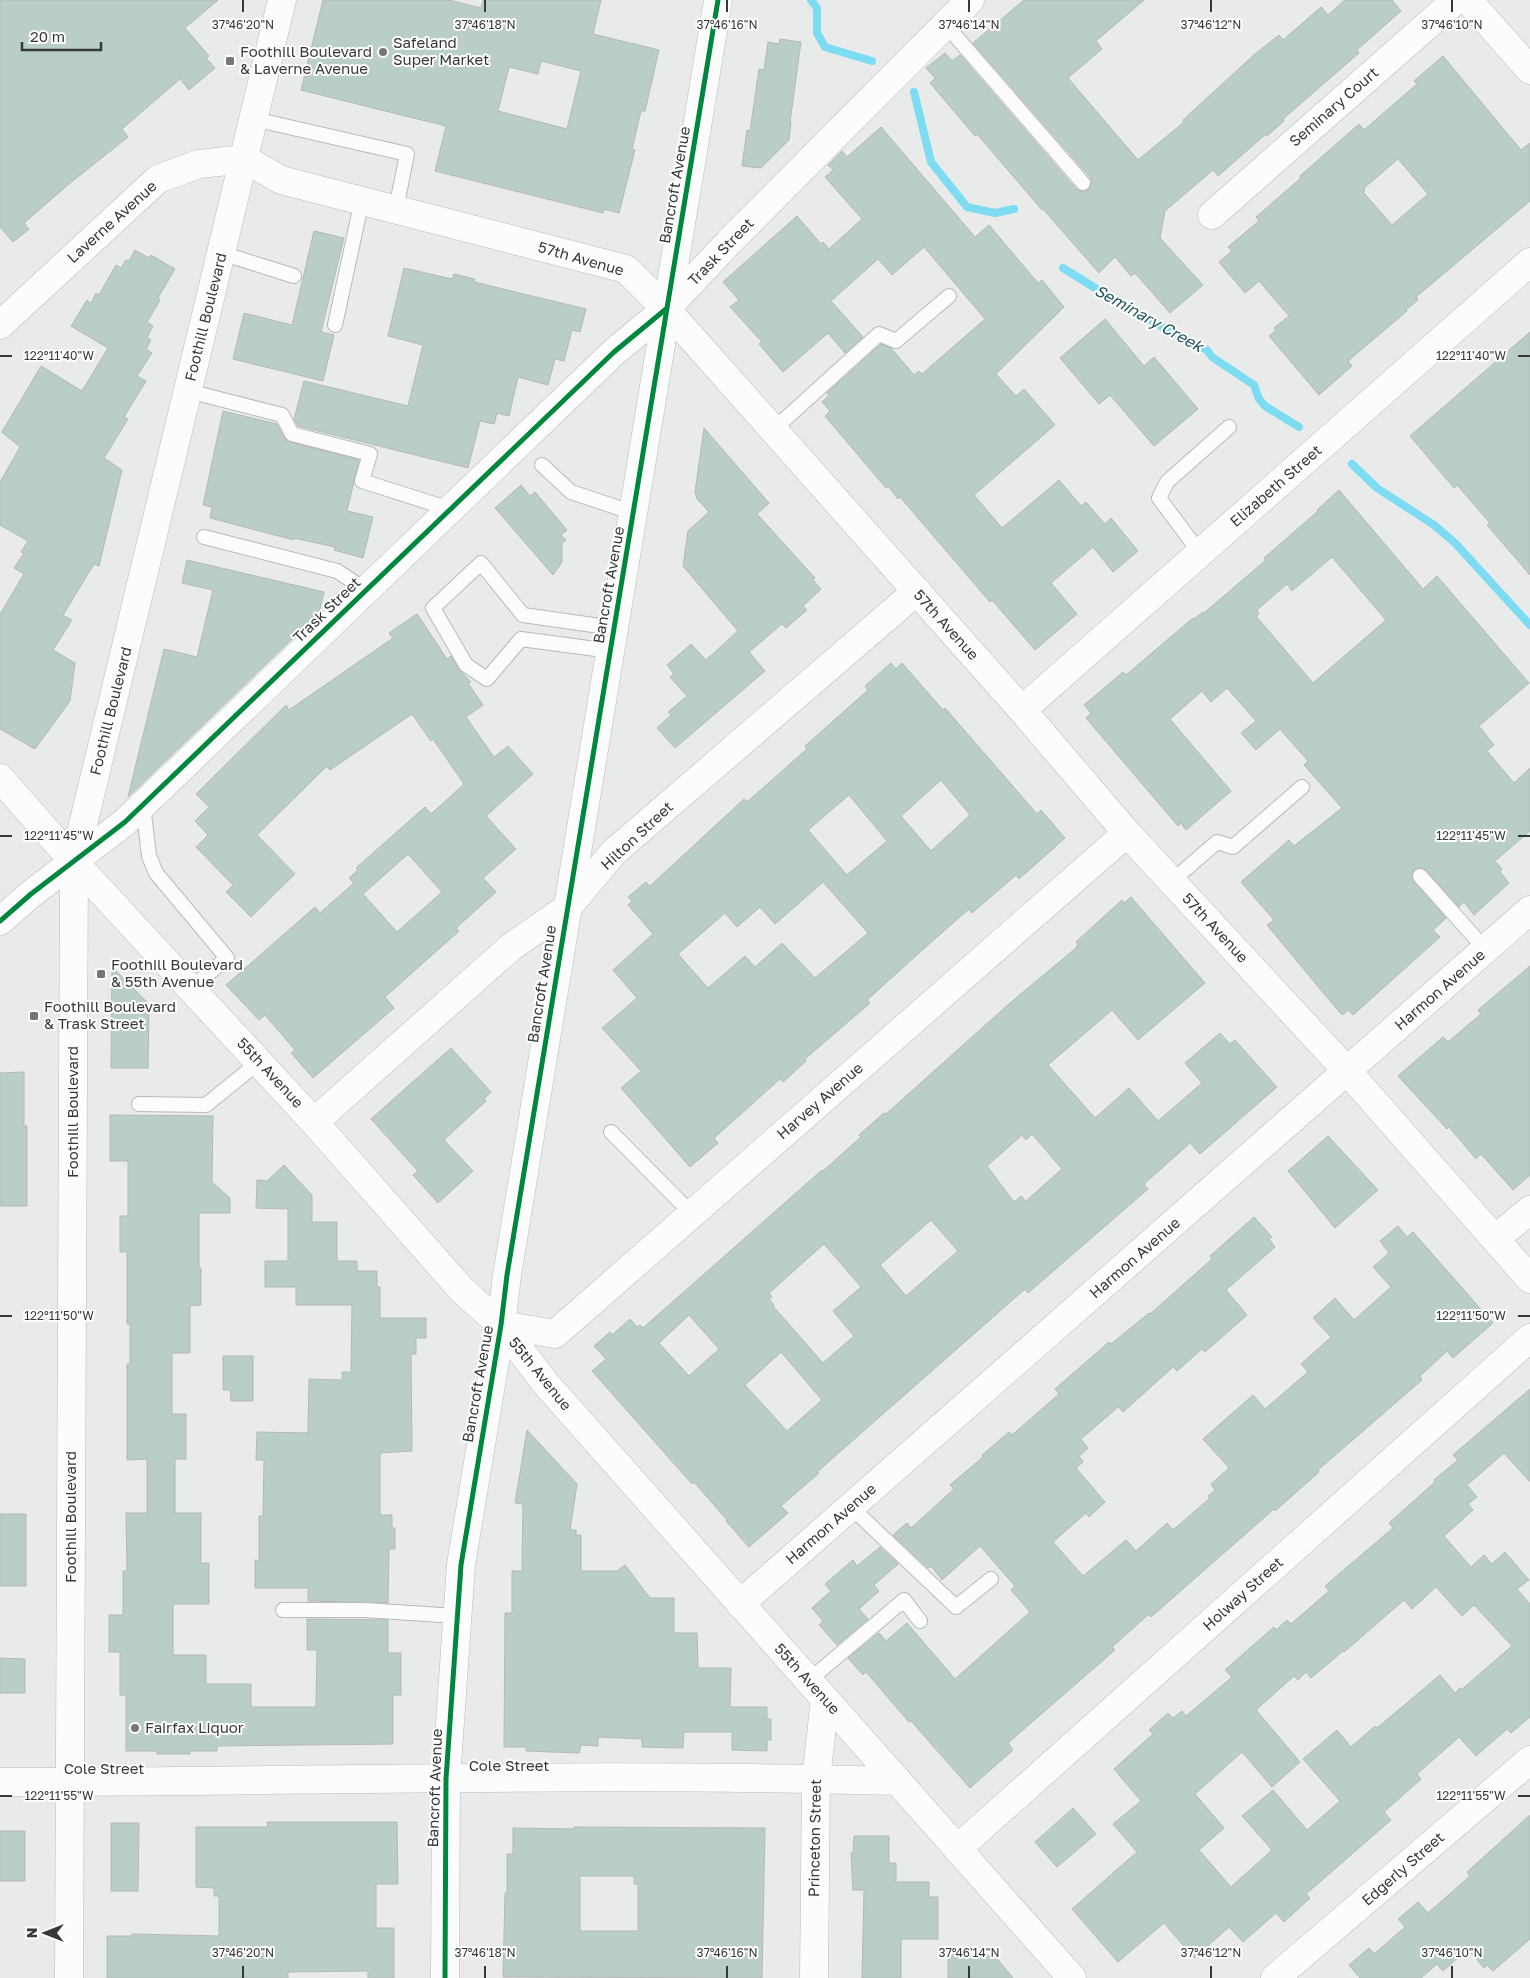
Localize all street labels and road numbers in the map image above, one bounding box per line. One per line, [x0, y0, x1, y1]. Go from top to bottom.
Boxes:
street label: Seminary Court [1285, 63, 1382, 150]
street label: Bancroft Avenue [655, 124, 693, 245]
street label: Laverne Avenue [63, 176, 160, 266]
street label: Trask Street [684, 214, 757, 289]
street label: 57th Avenue [536, 237, 627, 279]
street label: Foothill Boulevard [180, 251, 230, 383]
street label: Elizabeth Street [1226, 441, 1325, 530]
street label: Bancroft Avenue [589, 524, 627, 645]
street label: Trask Street [289, 573, 364, 646]
street label: 57th Avenue [910, 585, 983, 663]
street label: Foothill Boulevard [85, 645, 135, 777]
street label: Hilton Street [596, 797, 676, 873]
street label: 57th Avenue [1179, 889, 1253, 966]
street label: Bancroft Avenue [523, 923, 559, 1044]
street label: Harmon Avenue [1390, 945, 1488, 1033]
street label: 55th Avenue [234, 1034, 308, 1111]
street label: Foothill Boulevard [63, 1046, 81, 1178]
street label: Harvey Avenue [773, 1058, 866, 1142]
street label: Harmon Avenue [1085, 1213, 1183, 1301]
street label: Bancroft Avenue [458, 1323, 496, 1444]
street label: 55th Avenue [506, 1333, 576, 1414]
street label: Foothill Boulevard [61, 1451, 79, 1583]
street label: Harmon Avenue [781, 1479, 879, 1567]
street label: Holway Street [1199, 1553, 1286, 1634]
street label: 55th Avenue [771, 1639, 845, 1718]
street label: Bancroft Avenue [423, 1728, 445, 1848]
street label: Cole Street [469, 1756, 549, 1774]
street label: Cole Street [64, 1759, 144, 1777]
street label: Princeton Street [804, 1779, 824, 1897]
street label: Edgerly Street [1358, 1828, 1447, 1909]

